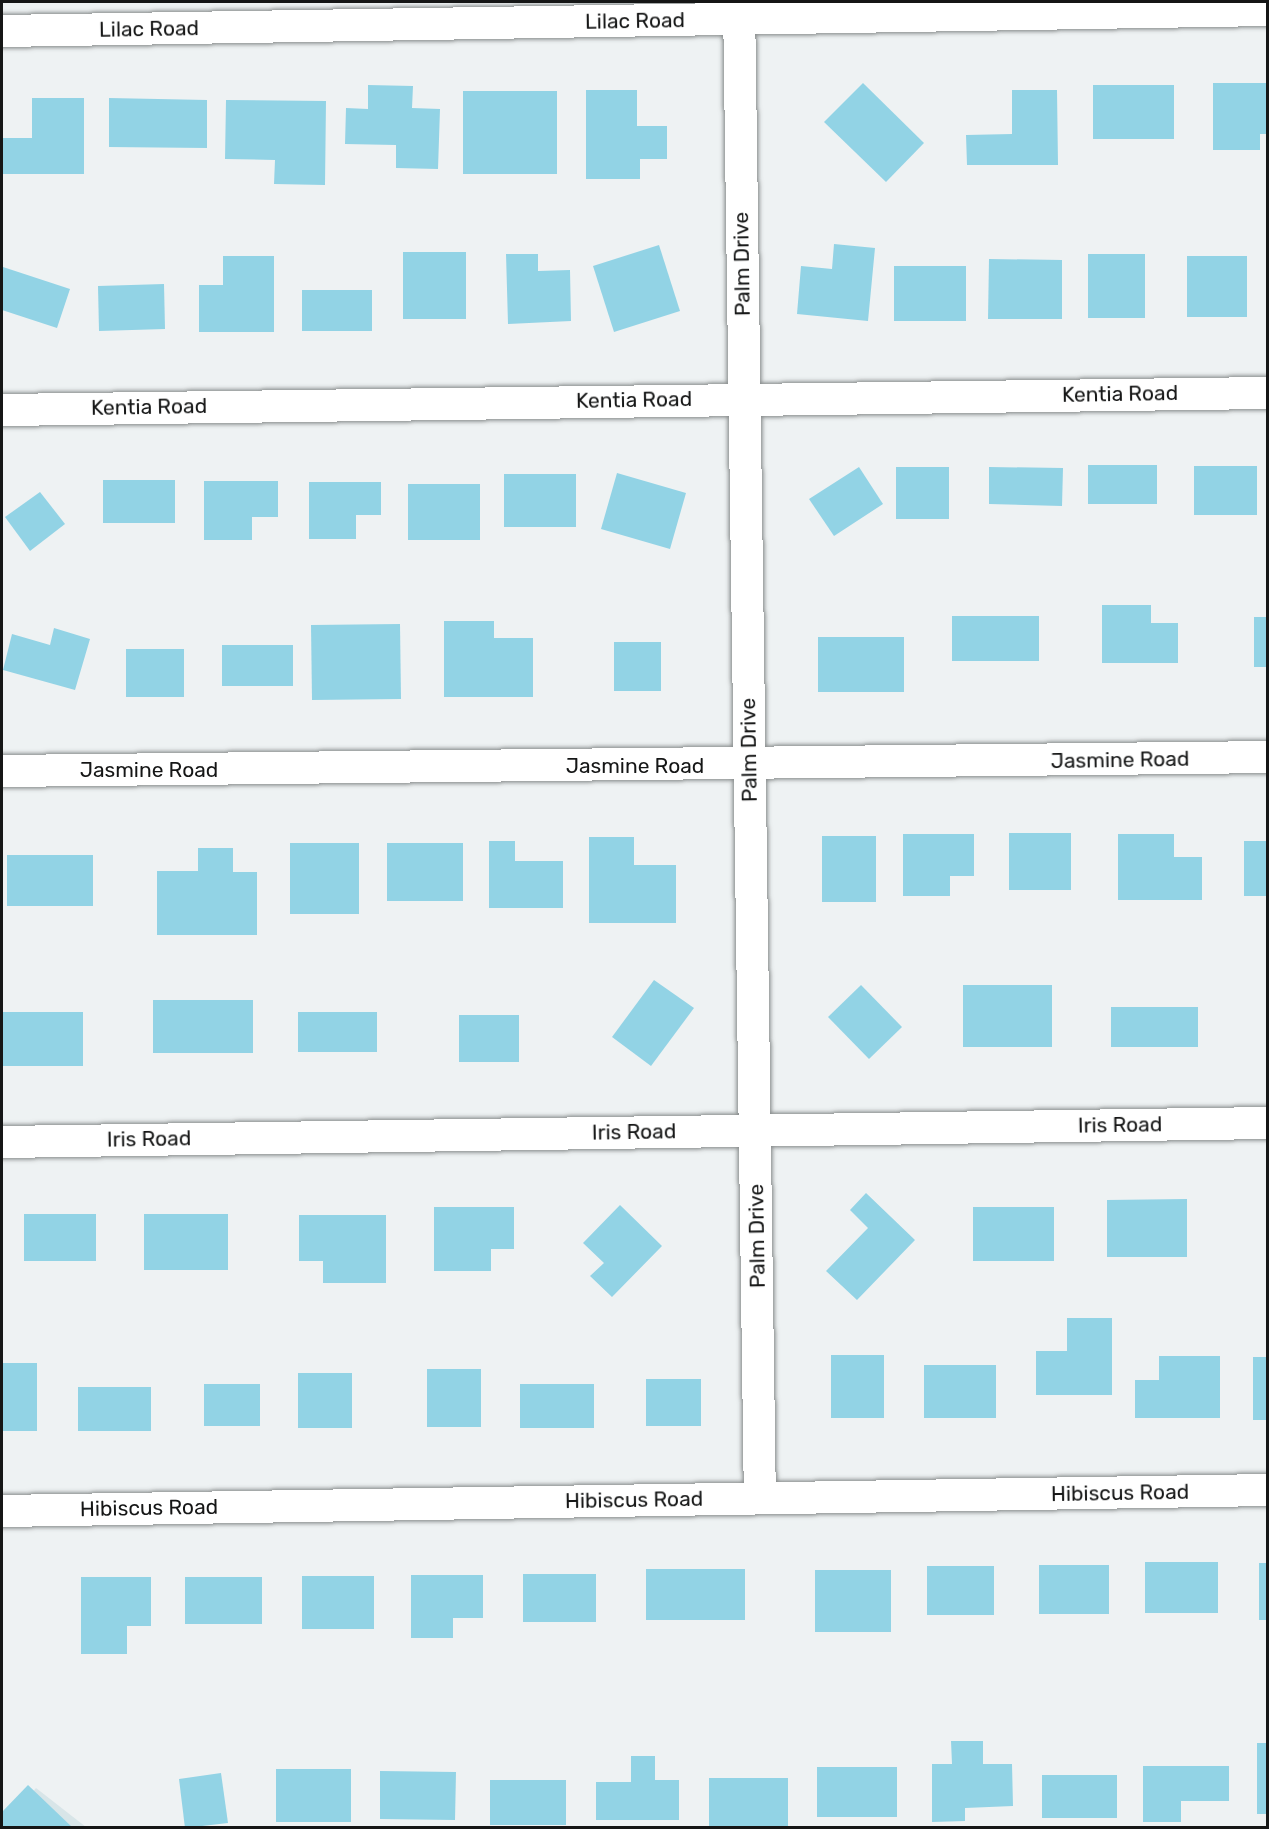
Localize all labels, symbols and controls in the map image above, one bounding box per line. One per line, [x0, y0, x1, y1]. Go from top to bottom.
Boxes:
street label: Lilac Road [585, 8, 685, 34]
street label: Lilac Road [99, 16, 199, 42]
street label: Palm Drive [728, 212, 756, 316]
street label: Kentia Road [1062, 380, 1178, 408]
street label: Kentia Road [576, 386, 692, 414]
street label: Kentia Road [91, 393, 207, 421]
street label: Palm Drive [735, 698, 763, 802]
street label: Jasmine Road [1050, 746, 1190, 774]
street label: Jasmine Road [566, 753, 704, 779]
street label: Jasmine Road [80, 757, 218, 783]
street label: Iris Road [1078, 1112, 1162, 1138]
street label: Iris Road [592, 1119, 676, 1145]
street label: Iris Road [107, 1126, 191, 1152]
street label: Palm Drive [743, 1184, 771, 1288]
street label: Hibiscus Road [1051, 1479, 1189, 1507]
street label: Hibiscus Road [565, 1486, 703, 1514]
street label: Hibiscus Road [80, 1494, 218, 1522]

